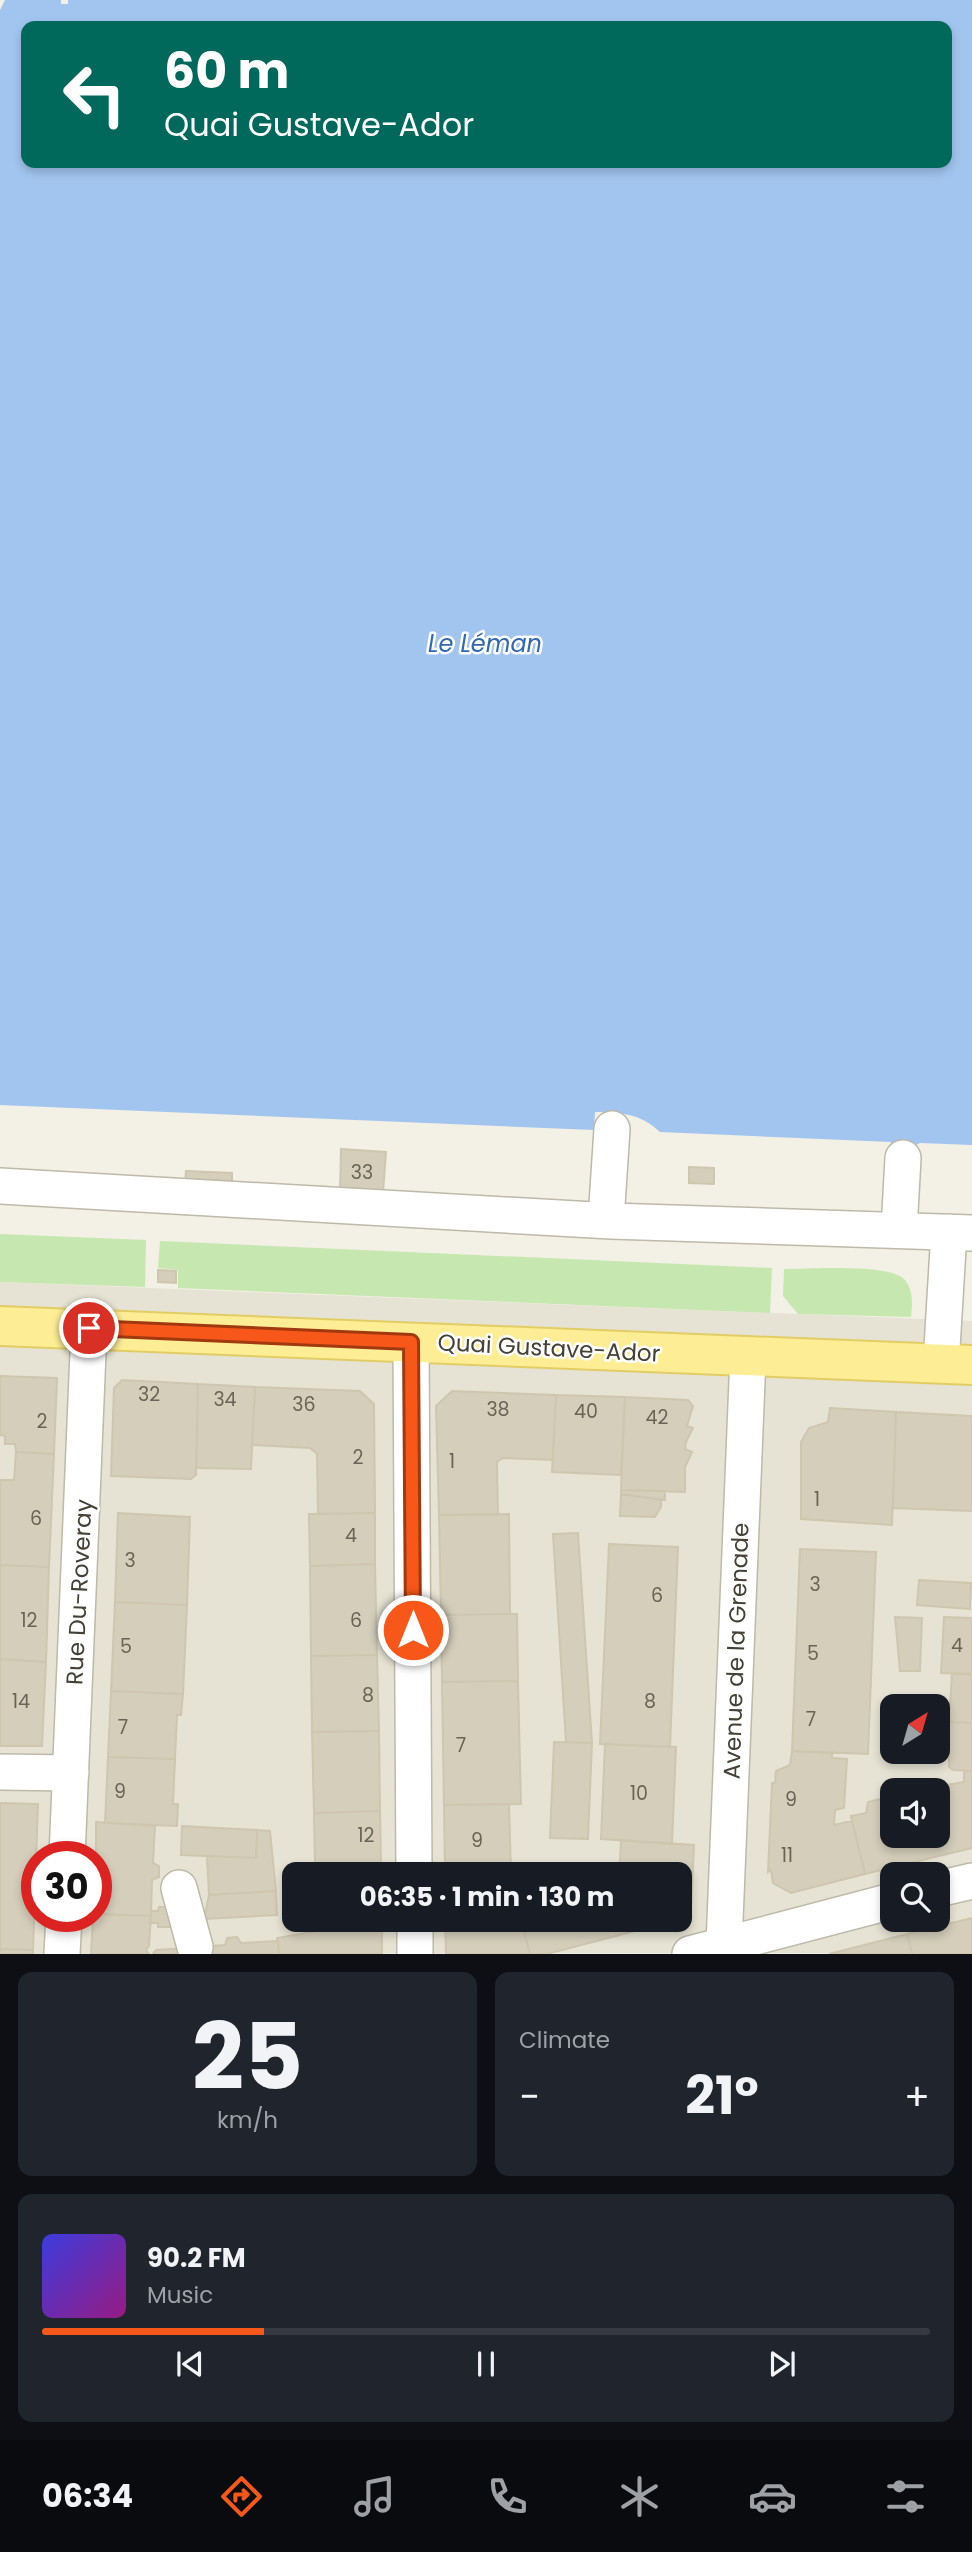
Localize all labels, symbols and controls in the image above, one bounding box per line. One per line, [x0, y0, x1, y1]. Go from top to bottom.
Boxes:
text: 60 m [164, 37, 289, 105]
icon: left [49, 49, 140, 140]
text: Quai Gustave-Ador [164, 102, 474, 147]
water label: Le Léman [428, 627, 542, 660]
house number: 33 [351, 1159, 373, 1186]
pin [59, 1298, 119, 1358]
icon: arrive [70, 1309, 108, 1347]
street label: Quai Gustave-Ador [437, 1326, 661, 1370]
house number: 32 [138, 1381, 160, 1408]
house number: 34 [213, 1386, 237, 1413]
house number: 36 [292, 1391, 316, 1418]
house number: 38 [486, 1396, 510, 1423]
house number: 40 [574, 1398, 598, 1425]
house number: 42 [646, 1404, 669, 1431]
house number: 2 [37, 1408, 48, 1435]
house number: 2 [353, 1444, 364, 1471]
house number: 1 [449, 1448, 455, 1475]
house number: 1 [814, 1486, 820, 1513]
street label: Rue Du-Roveray [58, 1498, 100, 1686]
house number: 6 [30, 1505, 42, 1532]
house number: 4 [345, 1522, 357, 1549]
street label: Avenue de la Grenade [716, 1522, 756, 1780]
house number: 3 [124, 1547, 136, 1574]
house number: 3 [809, 1571, 821, 1598]
house number: 6 [651, 1582, 663, 1609]
position arrow [376, 1593, 450, 1667]
house number: 12 [20, 1607, 38, 1634]
house number: 6 [350, 1607, 362, 1634]
house number: 4 [951, 1632, 963, 1659]
house number: 5 [120, 1633, 132, 1660]
house number: 5 [807, 1640, 819, 1667]
house number: 8 [362, 1682, 374, 1709]
house number: 14 [12, 1688, 30, 1715]
house number: 8 [644, 1688, 656, 1715]
north arrow [880, 1694, 950, 1764]
map controls [880, 1694, 950, 1932]
house number: 7 [806, 1706, 816, 1733]
house number: 7 [118, 1714, 128, 1741]
house number: 7 [456, 1732, 466, 1759]
house number: 9 [114, 1778, 126, 1805]
button: sound [880, 1778, 950, 1848]
house number: 10 [630, 1780, 648, 1807]
house number: 9 [785, 1786, 797, 1813]
house number: 12 [357, 1822, 375, 1849]
house number: 9 [471, 1827, 483, 1854]
speed limit sign: 30 [21, 1841, 112, 1932]
house number: 11 [781, 1842, 793, 1869]
button: search [880, 1862, 950, 1932]
text: 06:35 · 1 min · 130 m [360, 1879, 614, 1915]
text: 25 [192, 1993, 303, 2121]
text: Climate [519, 2024, 610, 2056]
text: 21° [685, 2059, 759, 2132]
text: − [519, 2070, 540, 2123]
text: + [904, 2070, 930, 2123]
text: km/h [217, 2104, 278, 2136]
text: 90.2 FM [147, 2240, 246, 2276]
text: Music [147, 2279, 213, 2311]
icon: previous [171, 2345, 209, 2383]
icon: pause [467, 2345, 505, 2383]
icon: next [763, 2345, 801, 2383]
icon: directions [217, 2472, 266, 2521]
icon: music [350, 2472, 399, 2521]
icon: phone [483, 2472, 532, 2521]
icon: climate [615, 2472, 664, 2521]
icon: car [748, 2472, 797, 2521]
icon: filters [881, 2472, 930, 2521]
text: 06:34 [42, 2473, 133, 2518]

